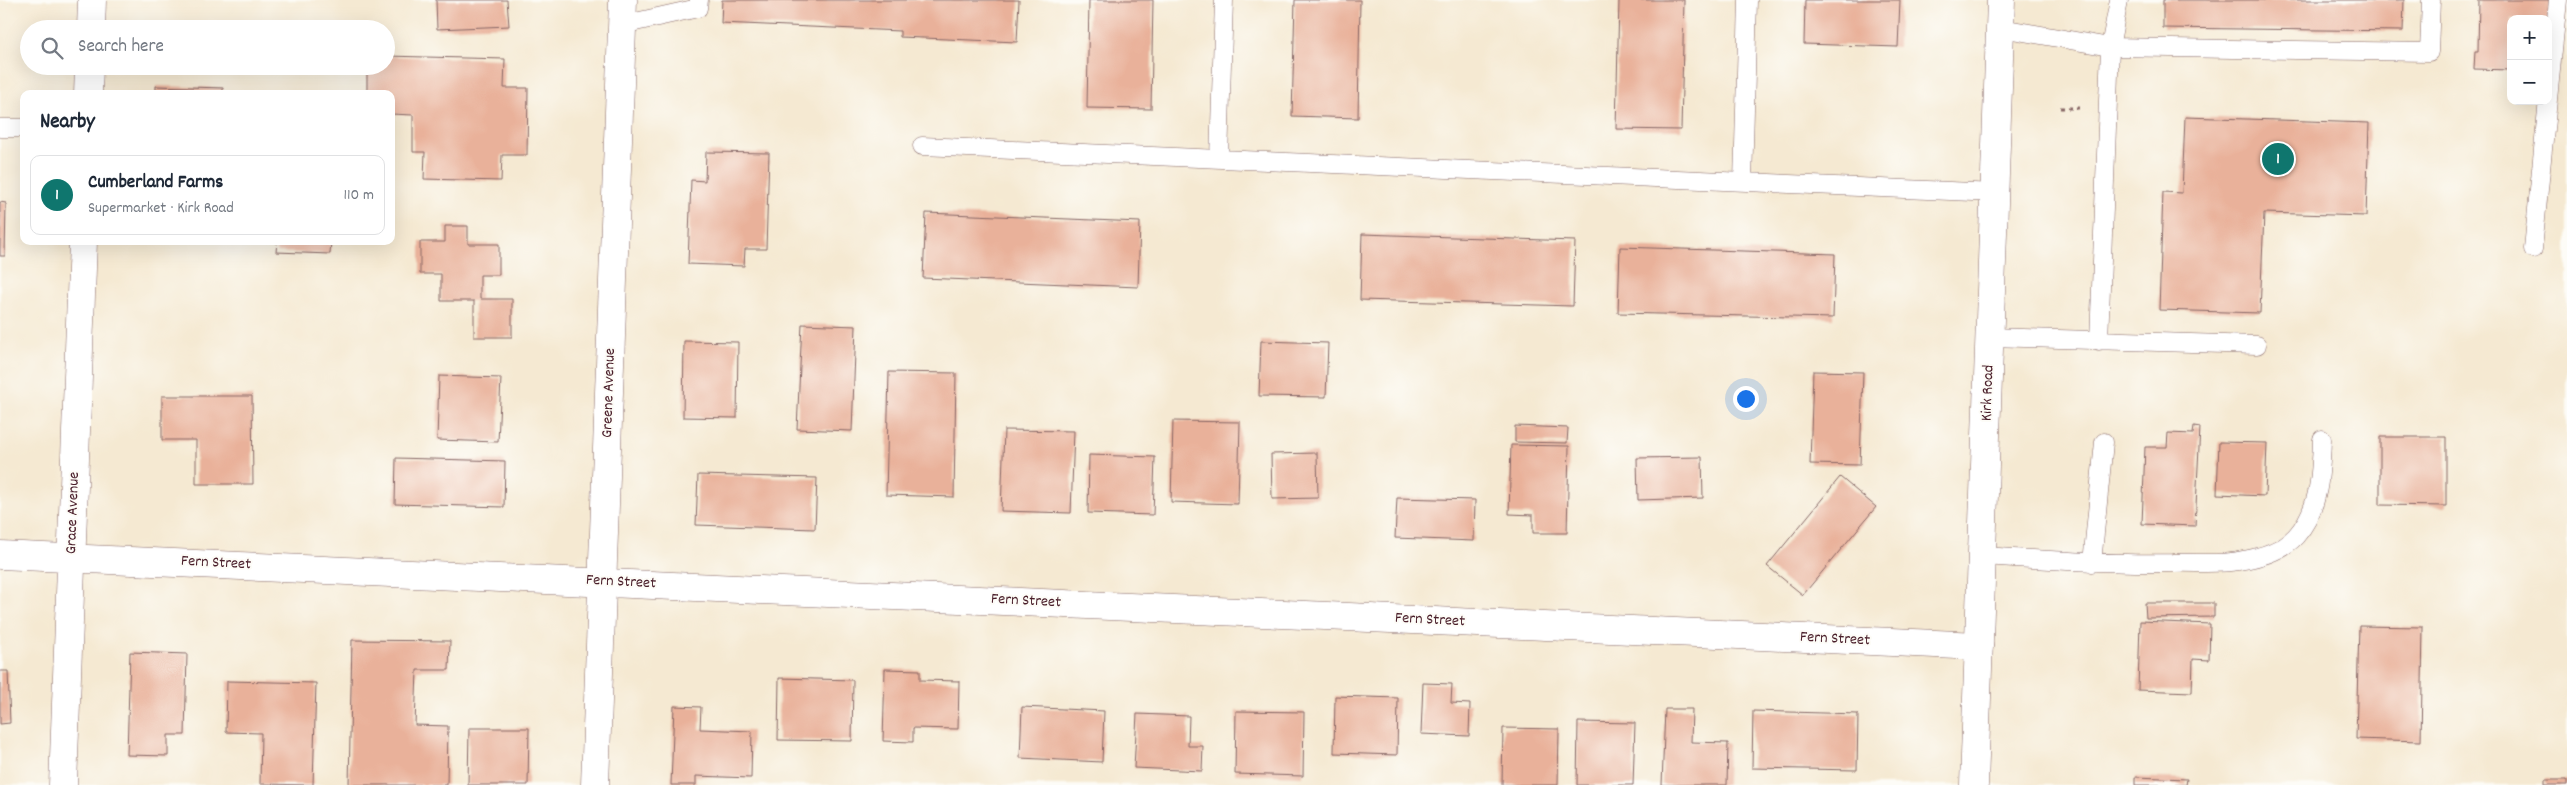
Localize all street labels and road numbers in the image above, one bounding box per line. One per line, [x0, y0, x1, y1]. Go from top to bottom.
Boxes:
street label: Greene Avenue [596, 348, 622, 438]
street label: Kirk Road [1976, 364, 2000, 422]
street label: Grace Avenue [60, 471, 86, 555]
street label: Fern Street [180, 550, 252, 576]
street label: Fern Street [585, 569, 657, 595]
street label: Fern Street [990, 588, 1062, 614]
street label: Fern Street [1394, 607, 1466, 633]
street label: Fern Street [1799, 626, 1871, 652]

